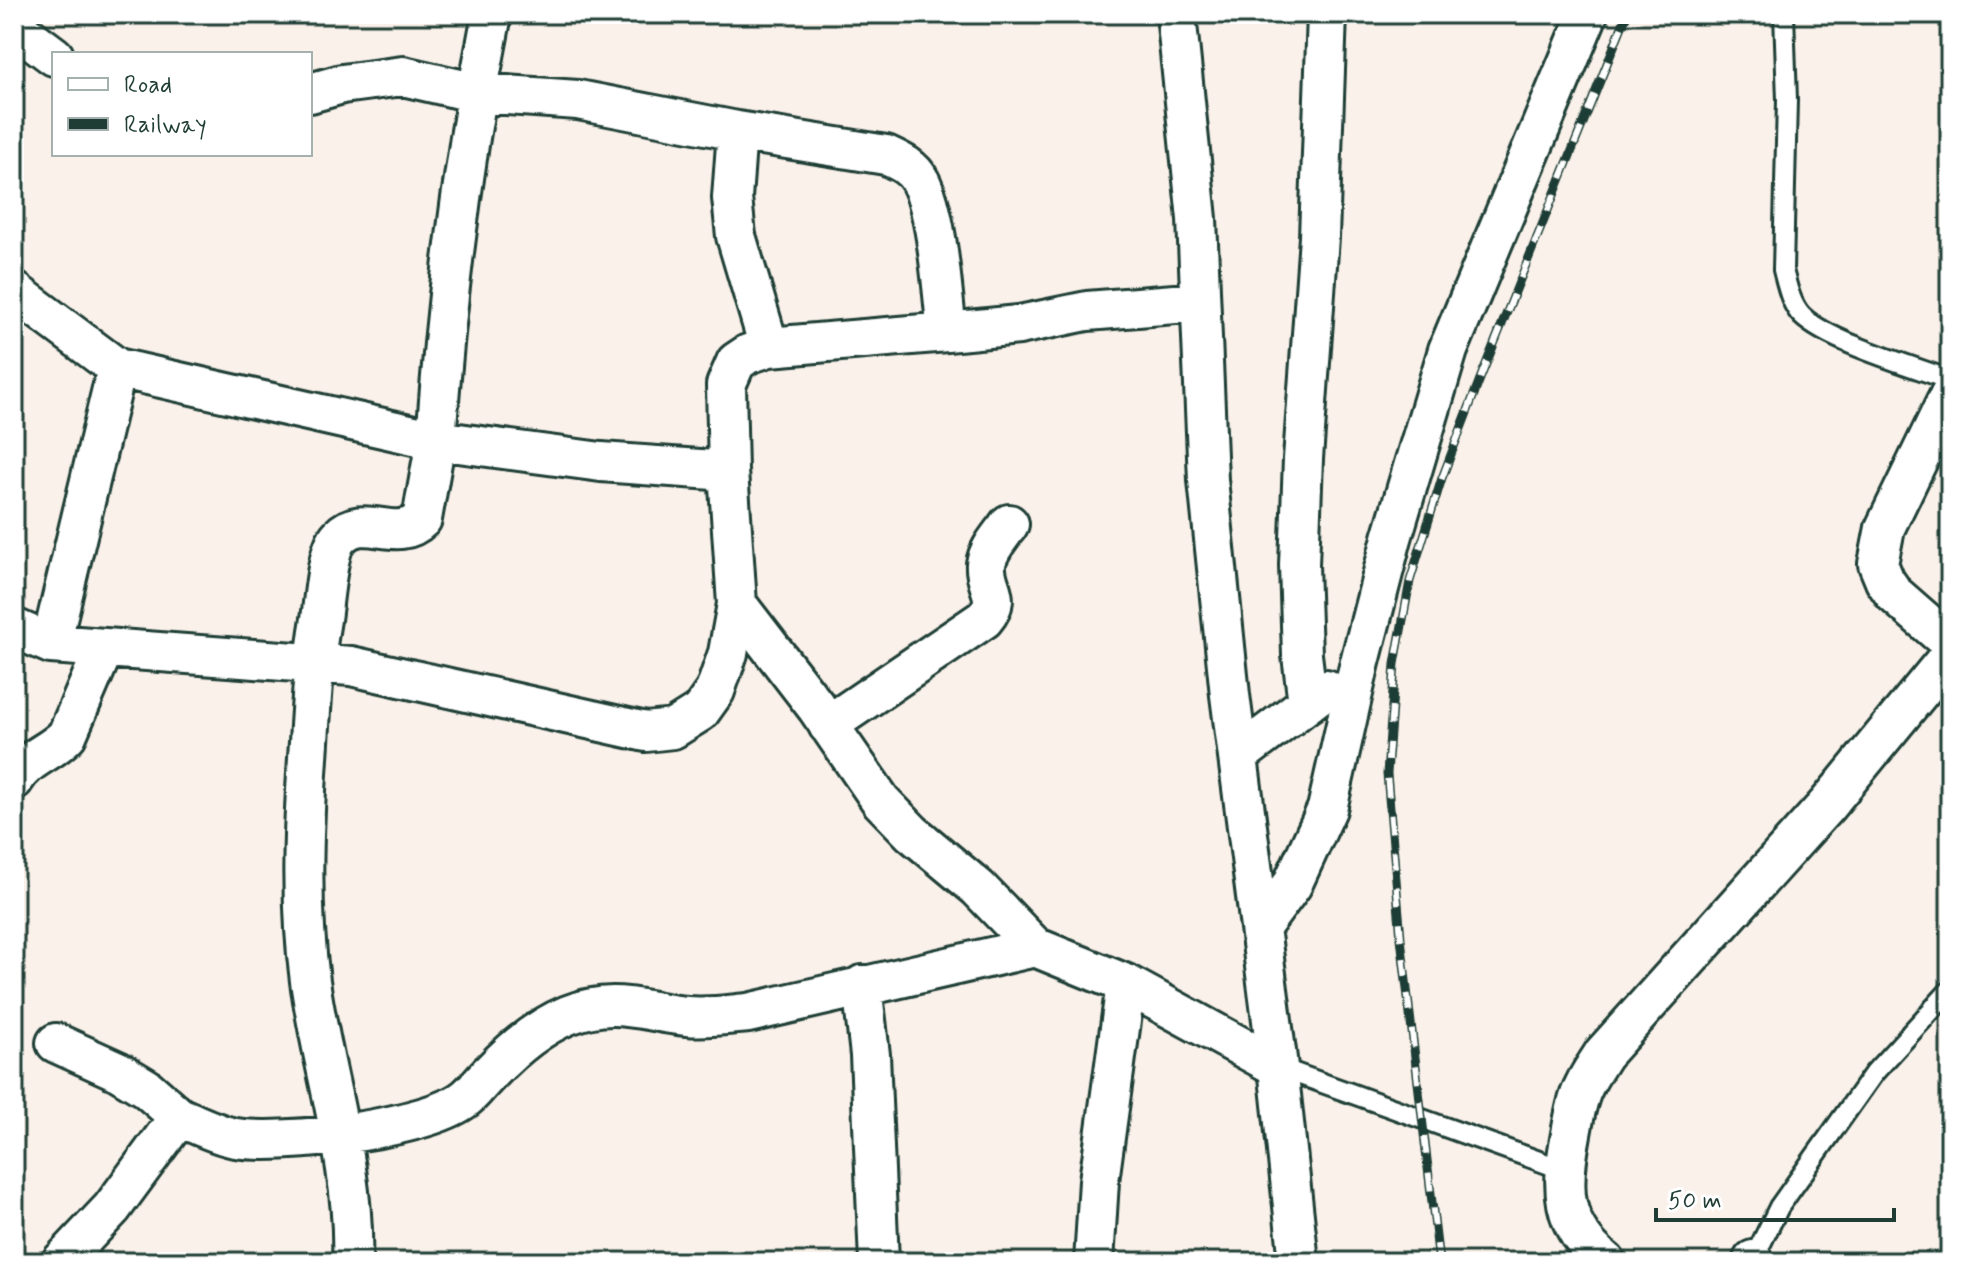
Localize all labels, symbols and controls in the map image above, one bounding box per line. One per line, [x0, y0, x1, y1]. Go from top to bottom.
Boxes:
legend [52, 52, 312, 156]
text: Road [124, 70, 172, 101]
text: Railway [124, 110, 207, 141]
scale bar [1656, 1172, 1894, 1222]
text: 50 m [1668, 1186, 1722, 1217]

